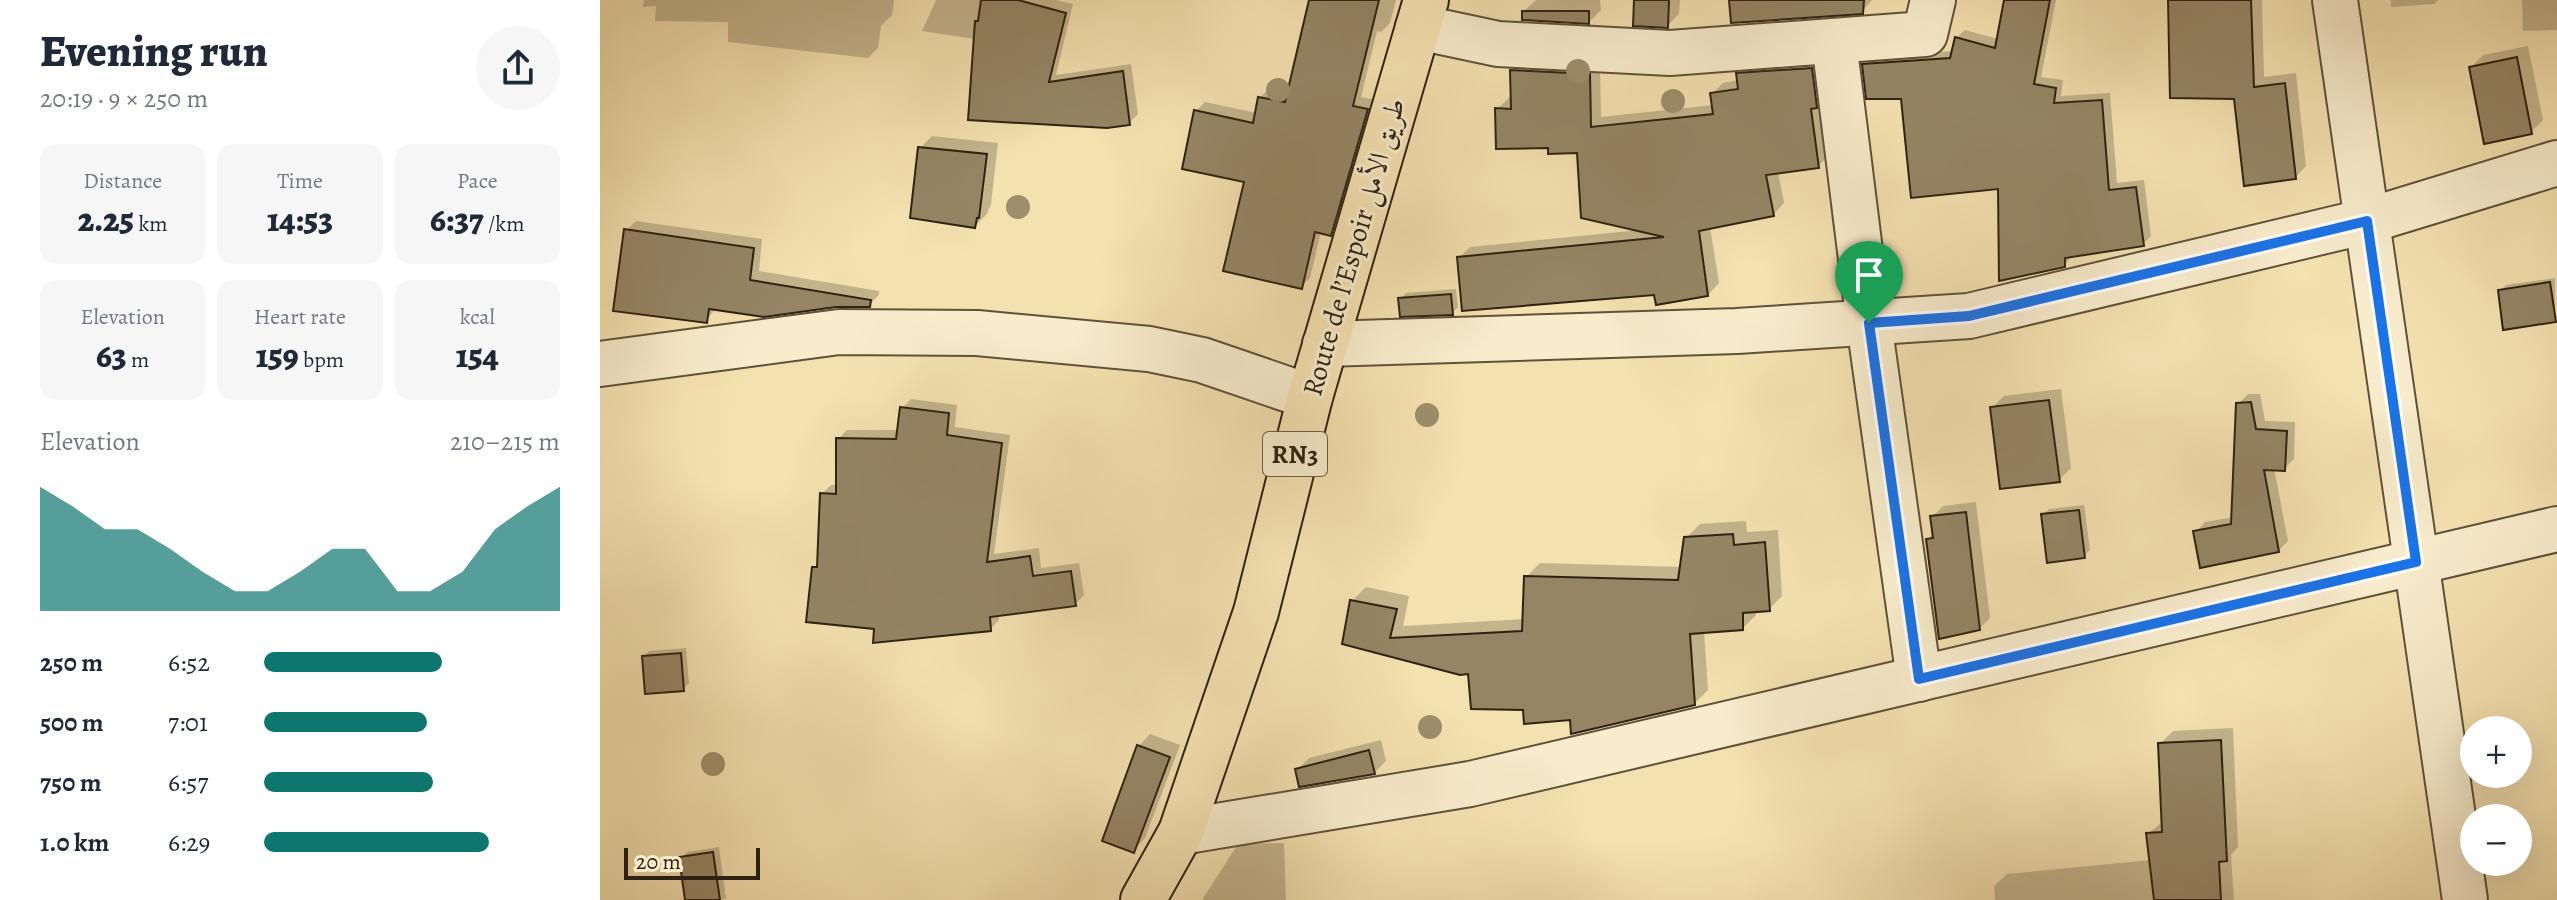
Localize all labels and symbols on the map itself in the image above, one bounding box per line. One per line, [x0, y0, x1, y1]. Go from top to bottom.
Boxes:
street label: Route de l’Espoir طريق الأمل [1293, 94, 1415, 400]
pin [1835, 241, 1903, 323]
road number: RN3 [1263, 432, 1327, 476]
scale bar [624, 844, 760, 880]

